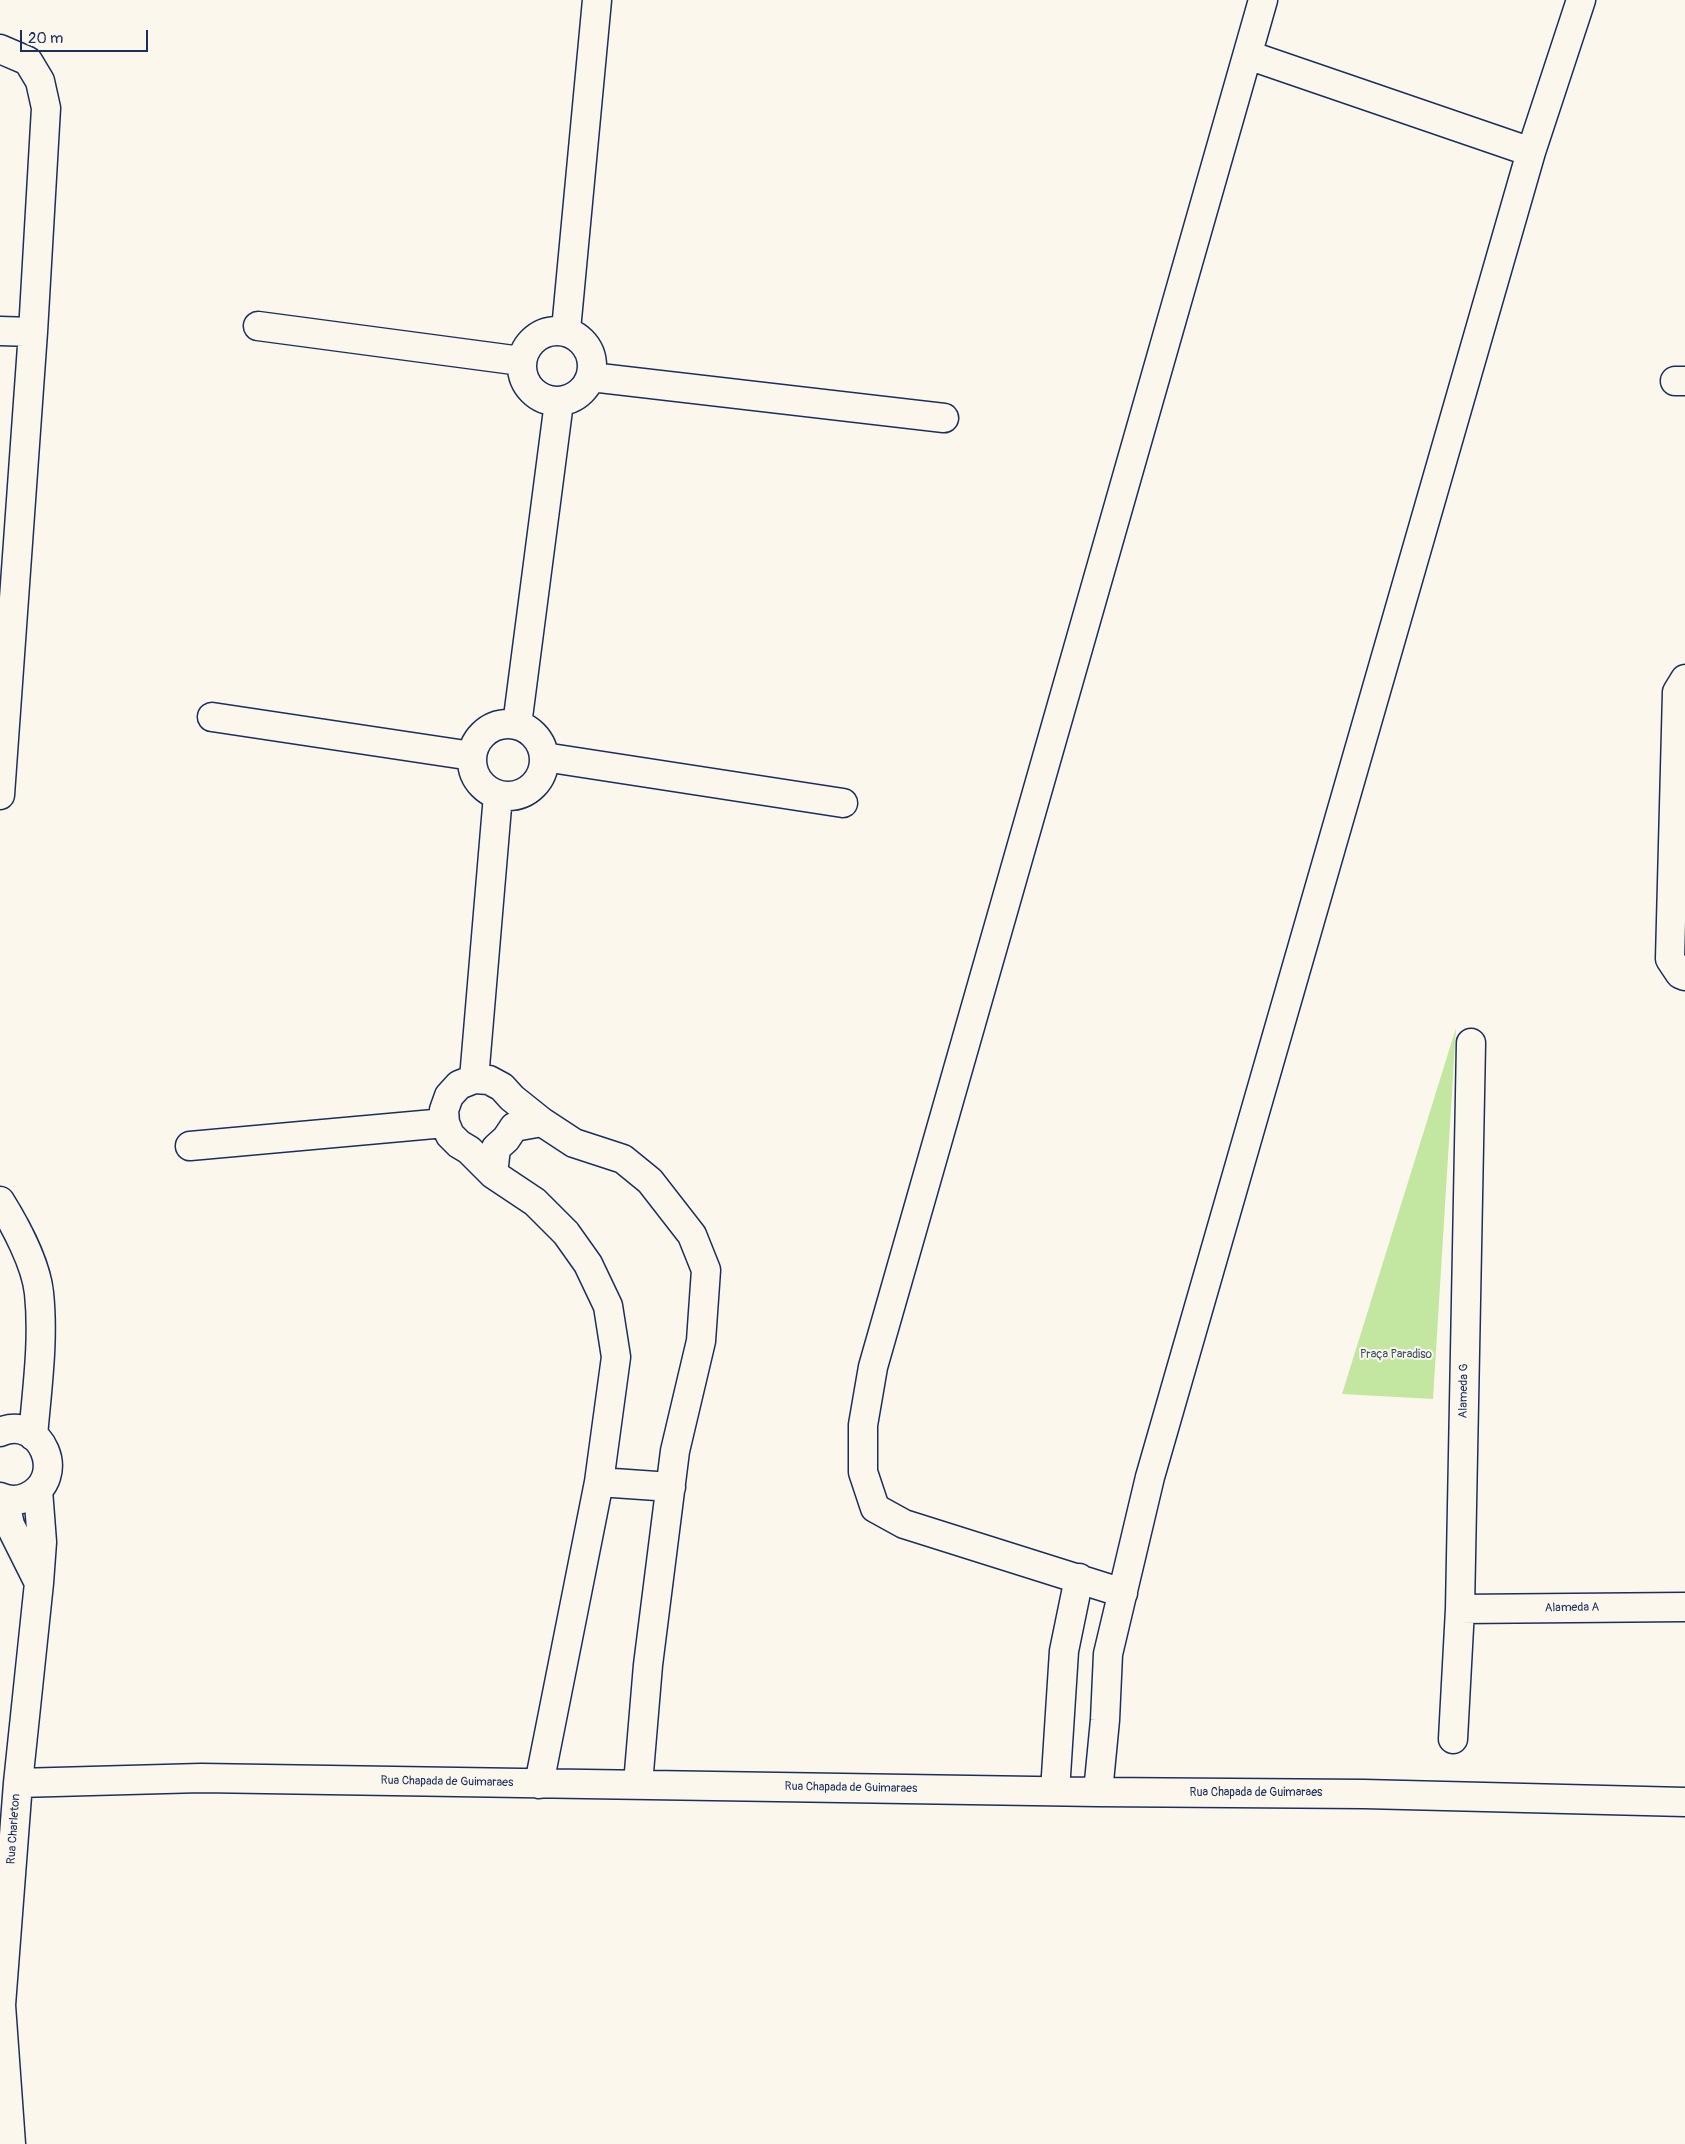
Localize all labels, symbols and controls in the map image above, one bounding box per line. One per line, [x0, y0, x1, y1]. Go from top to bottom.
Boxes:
scale bar [22, 20, 150, 52]
text: 20 m [28, 29, 63, 48]
park label: Praça Paradiso [1360, 1348, 1432, 1362]
street label: Alameda G [1456, 1363, 1472, 1419]
street label: Alameda A [1545, 1600, 1599, 1616]
street label: Rua Chapada de Guimaraes [380, 1774, 514, 1790]
street label: Rua Chapada de Guimaraes [784, 1780, 918, 1796]
street label: Rua Chapada de Guimaraes [1190, 1786, 1322, 1800]
street label: Rua Charleton [4, 1793, 24, 1865]

